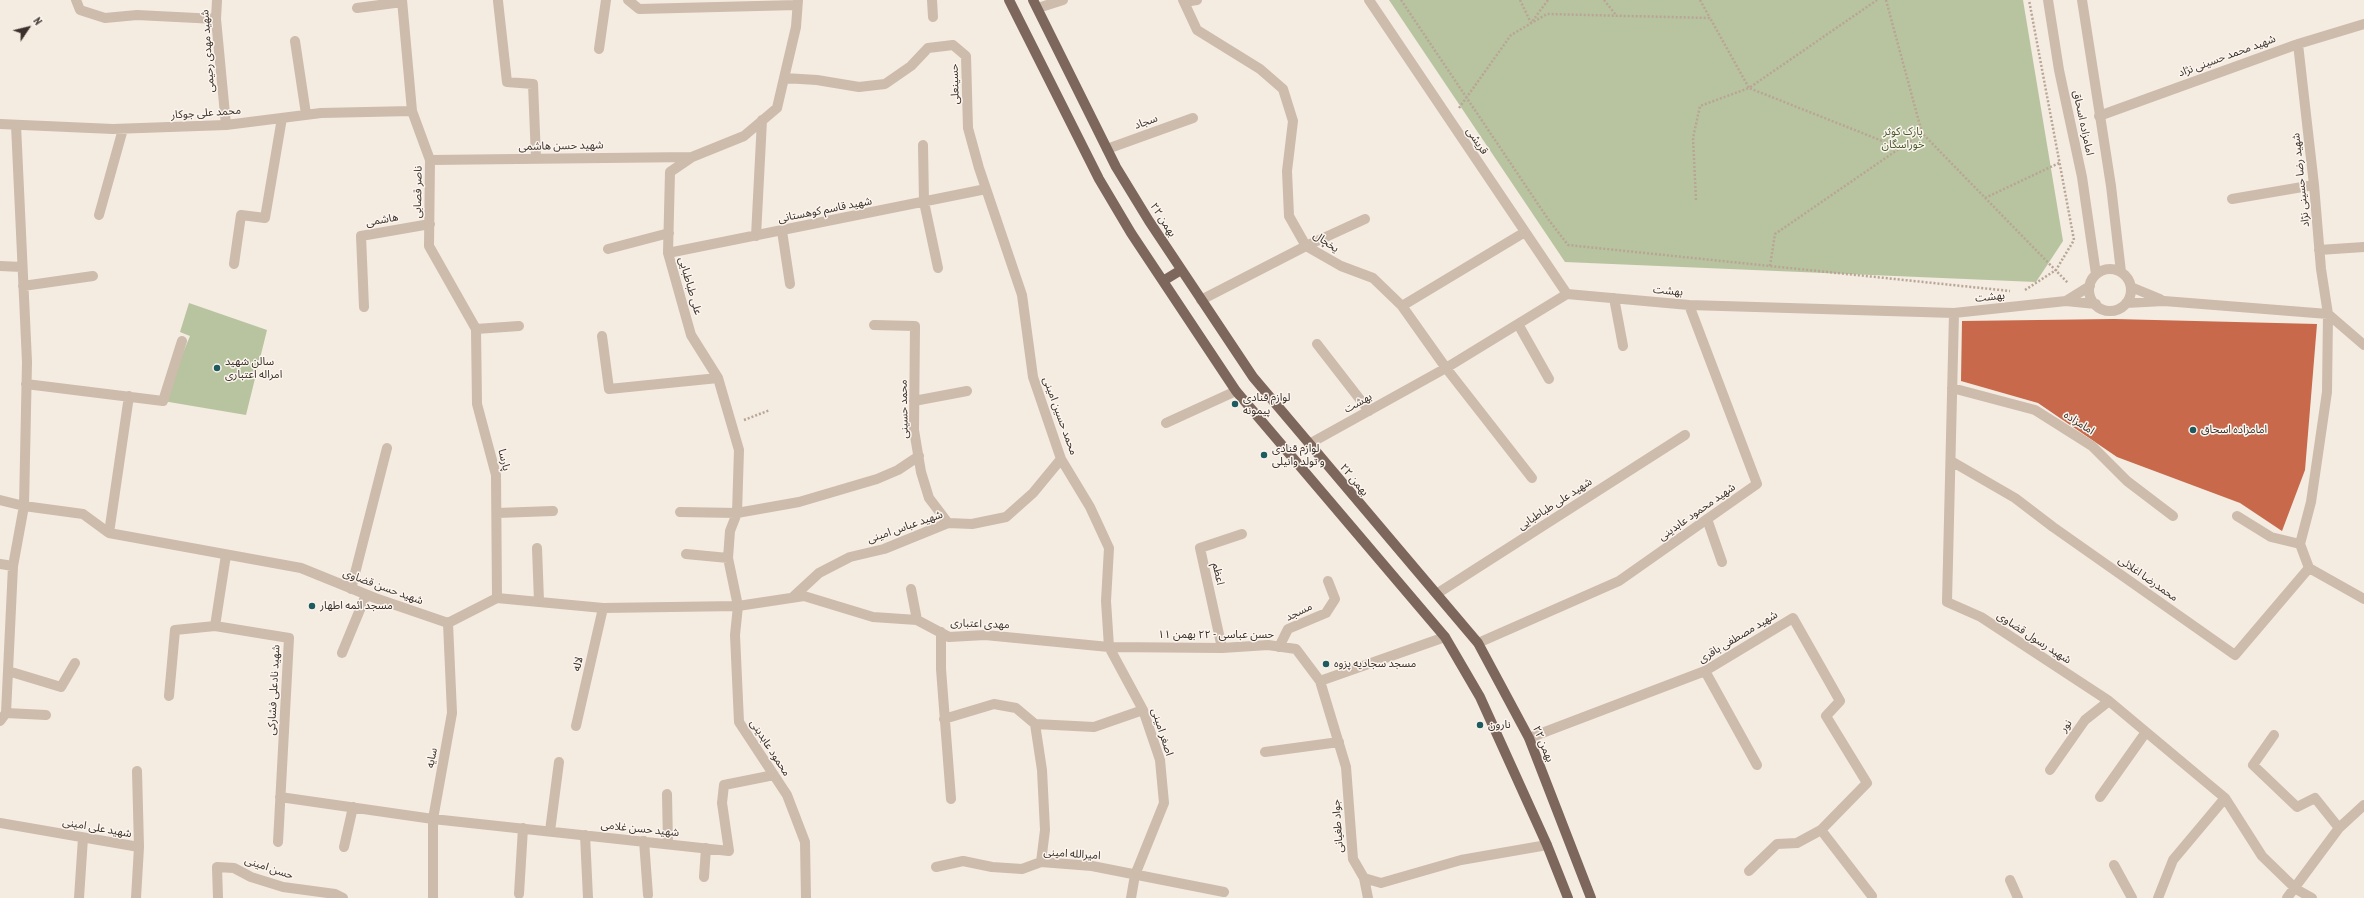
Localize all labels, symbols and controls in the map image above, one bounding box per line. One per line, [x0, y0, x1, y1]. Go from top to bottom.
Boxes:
north arrow [8, 8, 48, 48]
street label: شهید مهدی رحیمی [199, 9, 217, 93]
text: N [30, 15, 45, 28]
street label: شهید محمد حسینی نژاد [2176, 32, 2278, 80]
street label: حسینعلی [948, 63, 962, 105]
street label: امامزاده اسحاق [2070, 89, 2096, 157]
street label: محمد علی جوکار [171, 104, 241, 122]
street label: سجاد [1132, 112, 1160, 132]
street label: قریشی [1463, 125, 1491, 157]
park label: پارک کوثر خوراسگان [1882, 125, 1924, 151]
street label: شهید رضا حسینی نژاد [2289, 132, 2313, 228]
street label: شهید حسن هاشمی [518, 139, 604, 153]
street label: ناصر قصابی [411, 166, 425, 218]
street label: شهید قاسم کوهستانی [777, 194, 873, 226]
street label: ۲۲ بهمن [1147, 201, 1179, 239]
street label: هاشمی [365, 211, 399, 229]
street label: یخچال [1311, 229, 1341, 255]
street label: علی طباطبایی [675, 256, 705, 316]
street label: بهشت [1653, 283, 1683, 299]
street label: بهشت [1974, 289, 2006, 305]
place label: سالن شهید امراله اعتباری [225, 355, 282, 381]
marker: سالن شهید امراله اعتباری [212, 363, 222, 373]
street label: محمد حسین امینی [1040, 375, 1080, 457]
street label: محمد حسینی [897, 379, 911, 439]
street label: بهشت [1342, 390, 1374, 416]
place label: لوازم قنادی پیمونه [1243, 391, 1290, 417]
marker: لوازم قنادی پیمونه [1230, 399, 1240, 409]
street label: امامزاده [2061, 408, 2097, 438]
place label: امامزاده اسحاق [2201, 423, 2267, 437]
marker: امامزاده اسحاق [2188, 425, 2198, 435]
place label: لوازم قنادی و تولد وانیلی [1272, 442, 1325, 468]
street label: پارسا [495, 448, 513, 472]
marker: لوازم قنادی و تولد وانیلی [1259, 450, 1269, 460]
street label: ۲۲ بهمن [1337, 461, 1371, 499]
street label: شهید علی طباطبایی [1515, 475, 1595, 533]
street label: شهید محمود عابدینی [1656, 480, 1738, 544]
street label: شهید عباس امینی [866, 508, 944, 546]
street label: محمدرضا اغلائی [2116, 554, 2180, 604]
street label: اعظم [1209, 562, 1227, 586]
street label: شهید حسن قضاوی [341, 566, 425, 608]
place label: مسجد ائمه اطهار [320, 599, 393, 613]
street label: مسجد [1284, 600, 1314, 624]
marker: مسجد ائمه اطهار [307, 601, 317, 611]
street label: شهید مصطفی باقری [1696, 608, 1780, 666]
street label: شهید رسول قضاوی [1994, 609, 2074, 667]
street label: مهدی اعتباری [950, 616, 1010, 632]
street label: حسن عباسی - ۲۲ بهمن ۱۱ [1158, 628, 1274, 642]
street label: شهید نادعلی فشارکی [265, 644, 283, 736]
street label: لاله [570, 655, 586, 673]
place label: مسجد سجادیه پزوه [1334, 657, 1416, 671]
marker: مسجد سجادیه پزوه [1321, 659, 1331, 669]
street label: اصغر امینی [1148, 707, 1176, 757]
street label: محمود عابدینی [747, 717, 793, 779]
street label: نور [2057, 717, 2075, 735]
place label: نارون [1488, 718, 1511, 732]
marker: نارون [1475, 720, 1485, 730]
street label: ۲۲ بهمن [1530, 724, 1556, 764]
street label: سایه [424, 747, 440, 769]
street label: جواد طغیانی [1330, 799, 1346, 853]
street label: شهید علی امینی [61, 815, 133, 841]
street label: شهید حسن غلامی [600, 818, 680, 840]
street label: امیرالله امینی [1043, 845, 1101, 863]
street label: حسن امینی [243, 854, 295, 882]

